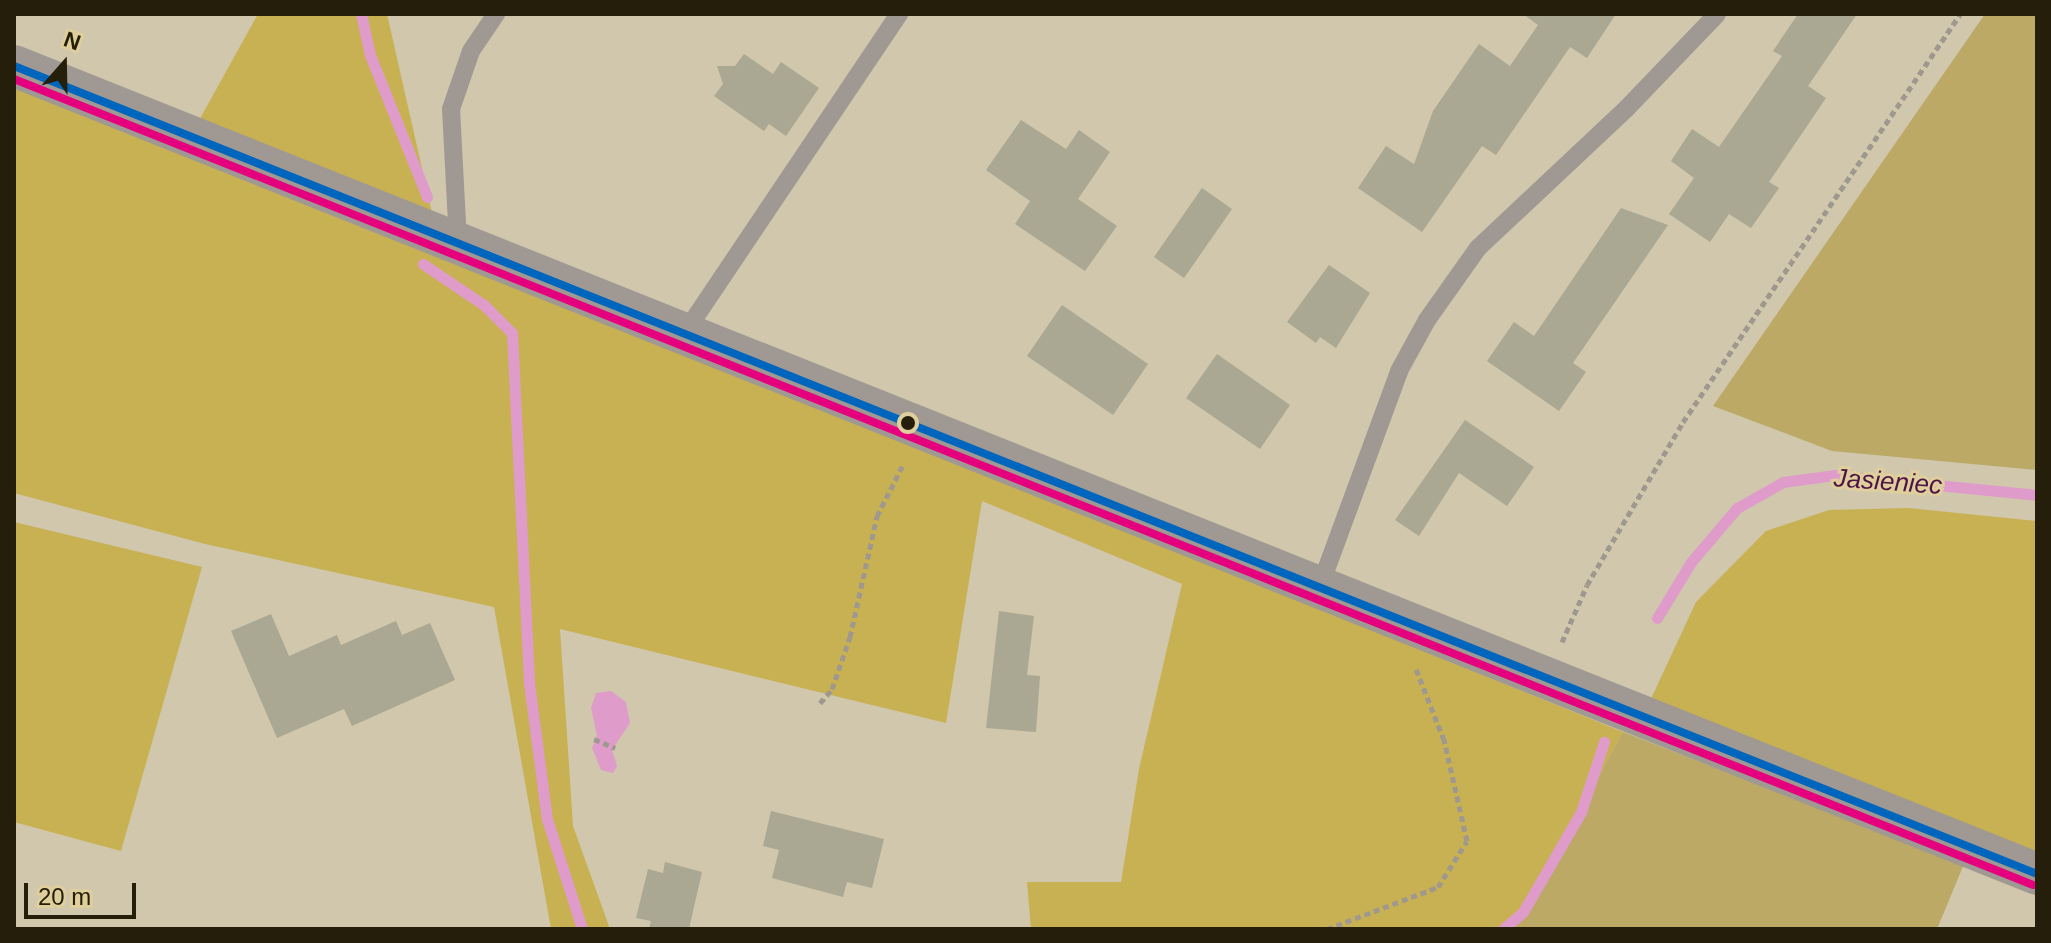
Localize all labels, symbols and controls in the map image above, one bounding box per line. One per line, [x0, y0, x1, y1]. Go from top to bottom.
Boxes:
north arrow [24, 24, 104, 104]
text: N [61, 27, 84, 55]
unlabelled marker [900, 415, 916, 431]
water label: Jasieniec [1833, 463, 1943, 501]
scale bar [28, 867, 140, 917]
text: 20 m [38, 883, 91, 910]

